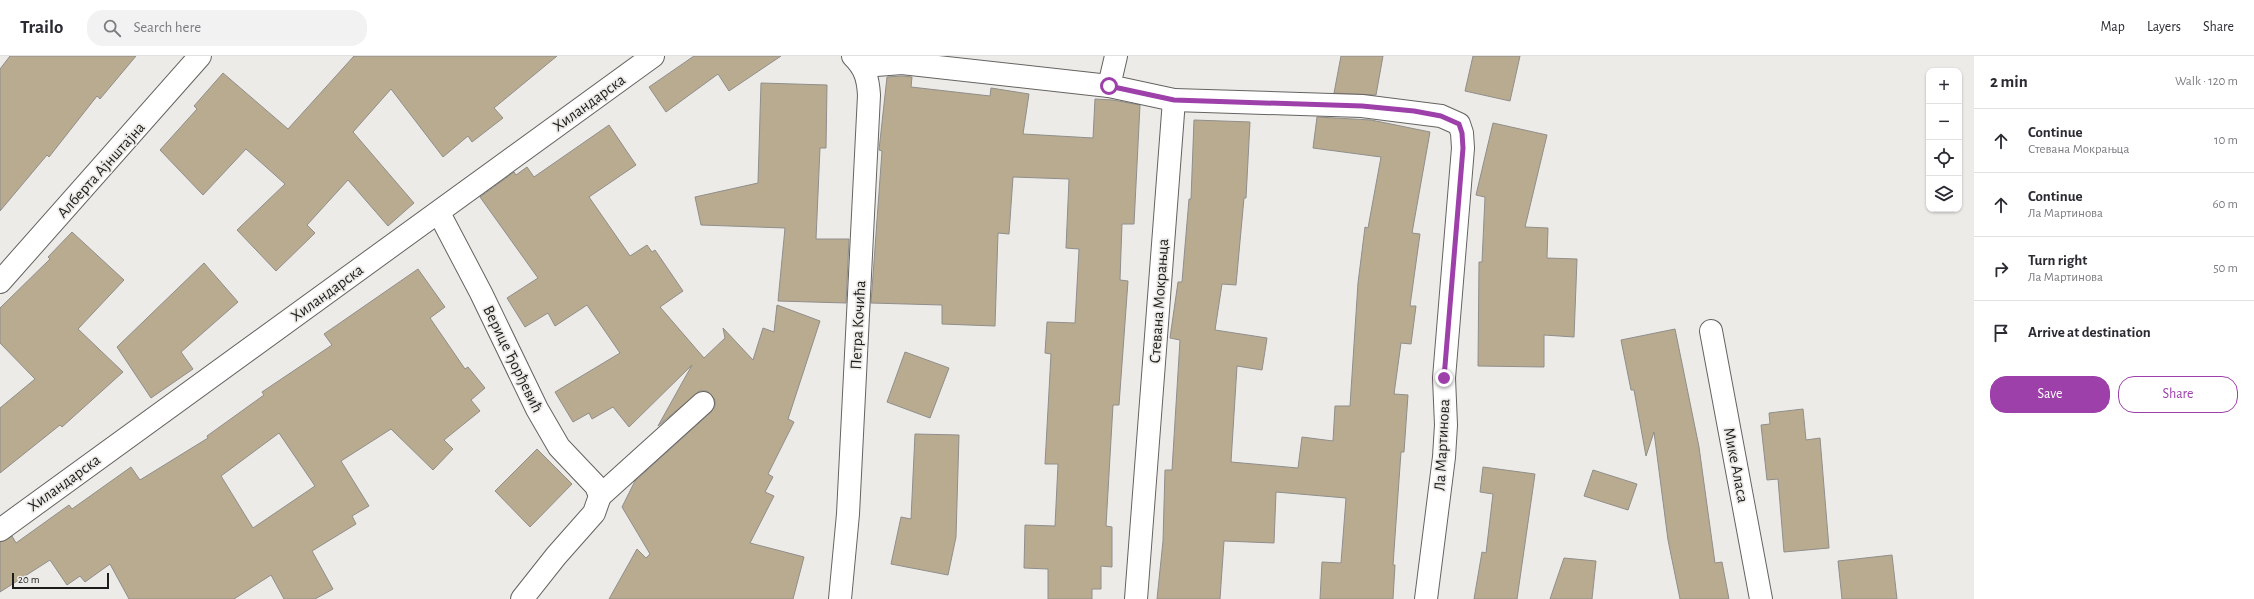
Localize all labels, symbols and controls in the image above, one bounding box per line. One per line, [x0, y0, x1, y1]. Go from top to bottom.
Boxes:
search box [87, 10, 367, 46]
icon: search [101, 17, 123, 39]
text: Trailo [20, 18, 63, 37]
text: Search here [133, 20, 201, 35]
text: Map [2100, 20, 2125, 34]
text: Layers [2147, 20, 2181, 34]
text: Share [2203, 20, 2234, 34]
map controls [1926, 68, 1962, 212]
button: + [1926, 68, 1962, 104]
street label: Хиландарска [550, 71, 628, 135]
text: 2 min [1990, 73, 2028, 90]
text: Walk · 120 m [2175, 75, 2238, 88]
route start [1100, 77, 1118, 95]
button: − [1926, 104, 1962, 140]
street label: Алберта Ајнштајна [54, 119, 149, 222]
text: Continue [2028, 125, 2083, 140]
icon: ahead [1990, 130, 2012, 152]
text: 10 m [2214, 134, 2238, 147]
button: locate [1926, 140, 1962, 176]
text: Стевана Мокрањца [2028, 143, 2130, 156]
button: layers [1926, 176, 1962, 212]
text: Continue [2028, 189, 2083, 204]
icon: ahead [1990, 194, 2012, 216]
text: 60 m [2212, 198, 2238, 211]
text: Ла Мартинова [2028, 207, 2103, 220]
street label: Стевана Мокрањца [1147, 238, 1171, 364]
text: Turn right [2028, 253, 2087, 268]
icon: right [1990, 258, 2012, 280]
street label: Хиландарска [288, 261, 366, 325]
text: 50 m [2213, 262, 2238, 275]
text: Ла Мартинова [2028, 271, 2103, 284]
street label: Петра Кочића [848, 280, 868, 370]
street label: Верице Ђорђевић [479, 303, 546, 416]
icon: arrive [1990, 322, 2012, 344]
text: Arrive at destination [2028, 325, 2151, 340]
route end [1435, 369, 1453, 387]
button: Save [1990, 376, 2110, 413]
button: Share [2118, 376, 2238, 413]
street label: Ла Мартинова [1432, 398, 1452, 492]
street label: Мике Аласа [1721, 426, 1751, 504]
street label: Хиландарска [25, 451, 103, 515]
scale bar [12, 571, 109, 590]
text: 20 m [18, 574, 39, 585]

